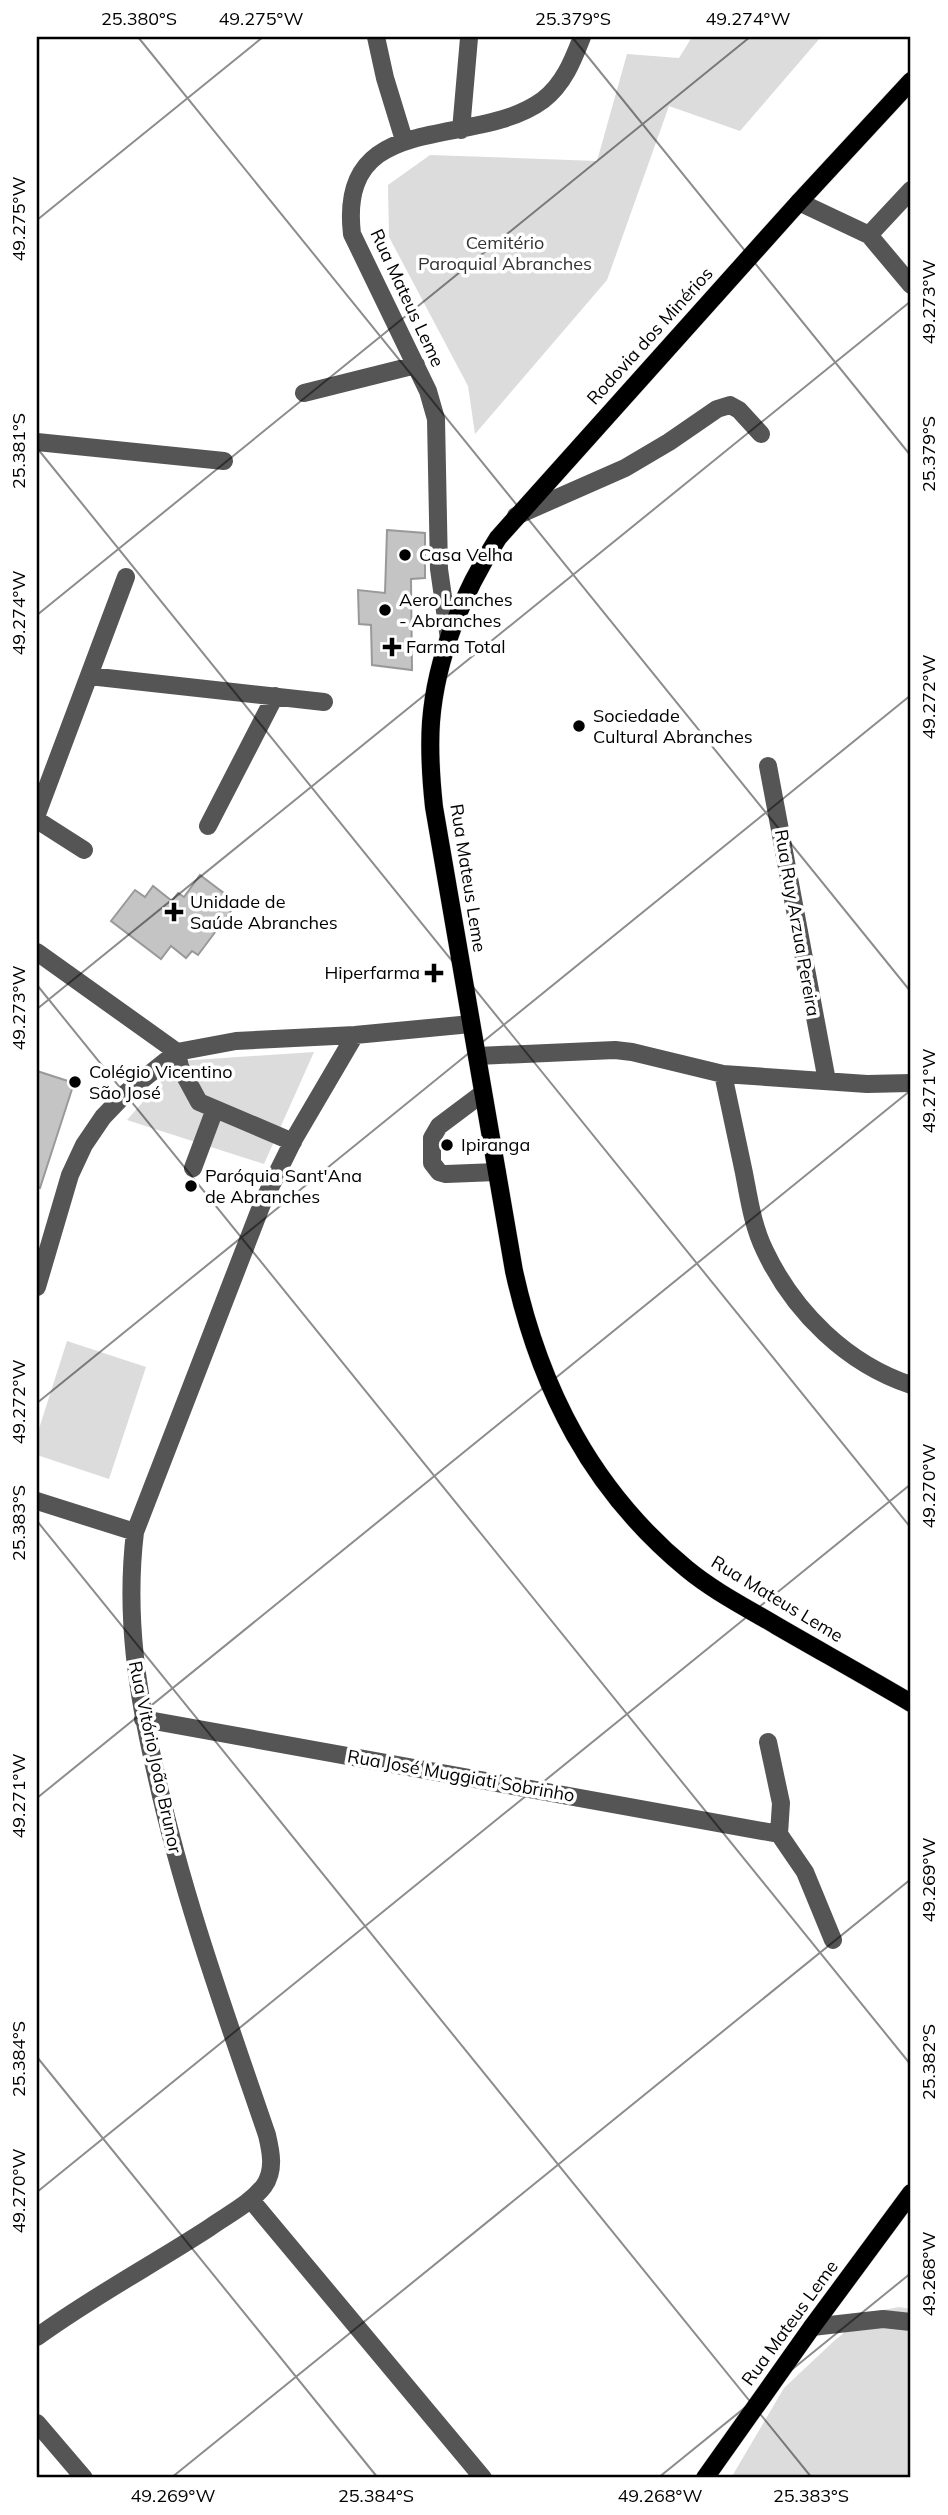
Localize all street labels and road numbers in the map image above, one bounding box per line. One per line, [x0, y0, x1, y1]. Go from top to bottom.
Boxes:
street label: Rua Mateus Leme [365, 225, 450, 370]
street label: Rodovia dos Minérios [582, 262, 718, 409]
street label: Rua Mateus Leme [445, 802, 492, 954]
street label: Rua Ruy Arzua Pereira [770, 828, 825, 1018]
street label: Rua Mateus Leme [707, 1550, 847, 1647]
street label: Rua Vitório João Brunor [124, 1659, 187, 1856]
street label: Rua José Muggiati Sobrinho [346, 1744, 577, 1807]
street label: Rua Mateus Leme [736, 2255, 843, 2390]

